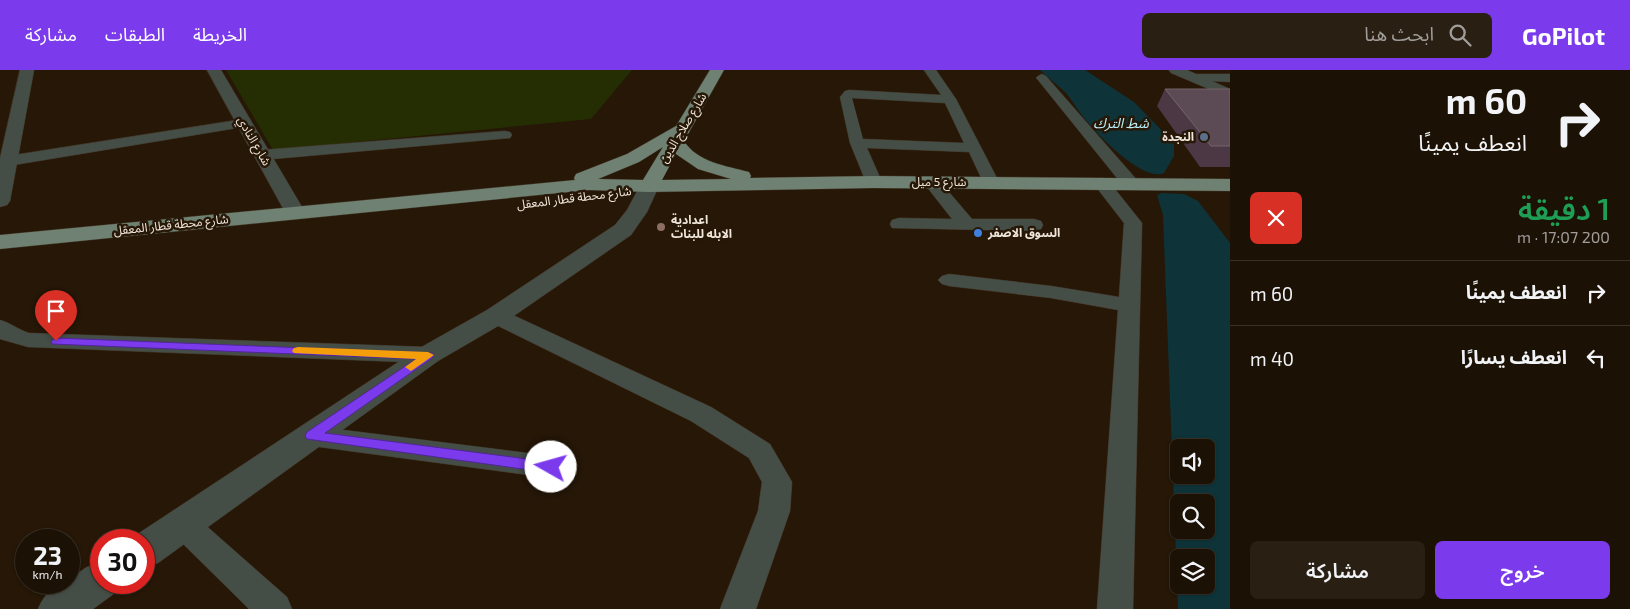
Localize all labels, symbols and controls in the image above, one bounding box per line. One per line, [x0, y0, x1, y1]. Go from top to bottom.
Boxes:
search box [1142, 13, 1492, 58]
icon: search [1446, 21, 1474, 49]
text: GoPilot [1522, 21, 1605, 50]
text: ابحث هنا [1364, 22, 1434, 45]
text: مشاركة [25, 23, 77, 45]
text: الطبقات [105, 23, 165, 45]
text: الخريطة [193, 23, 247, 45]
text: 60 m [1446, 79, 1527, 121]
street label: شارع صلاح الدين [656, 90, 711, 167]
icon: right [1545, 90, 1610, 155]
street label: شارع النادي [232, 113, 275, 169]
water label: شط الترك [1093, 114, 1150, 132]
place label: النجدة [1162, 129, 1194, 144]
text: انعطف يمينًا [1418, 129, 1527, 155]
marker: النجدة [1198, 131, 1210, 143]
street label: شارع 5 ميل [912, 174, 966, 191]
street label: شارع محطة قطار المعقل [516, 183, 632, 214]
text: 1 دقيقة [1518, 190, 1610, 226]
button: close [1250, 192, 1302, 244]
street label: شارع محطة قطار المعقل [113, 211, 229, 240]
place label: اعدادية الابله للبنات [671, 212, 732, 241]
marker: اعدادية الابله للبنات [655, 221, 667, 233]
place label: السوق الاصفر [987, 225, 1060, 240]
marker: السوق الاصفر [972, 227, 984, 239]
text: 200 m · 17:07 [1517, 227, 1610, 246]
icon: right [1582, 279, 1610, 307]
text: انعطف يمينًا [1466, 280, 1567, 303]
text: 60 m [1250, 282, 1293, 305]
pin [35, 290, 77, 341]
icon: arrive [42, 297, 70, 325]
icon: left [1582, 344, 1610, 372]
text: انعطف يسارًا [1461, 345, 1567, 368]
text: 40 m [1250, 347, 1294, 370]
map controls [1170, 439, 1215, 594]
button: sound [1170, 439, 1215, 484]
position arrow [524, 440, 576, 492]
button: search [1170, 494, 1215, 539]
speed limit sign: 30 [90, 529, 155, 594]
text: 23 [33, 540, 62, 570]
button: مشاركة [1250, 541, 1425, 599]
button: خروج [1435, 541, 1610, 599]
button: layers [1170, 549, 1215, 594]
text: km/h [33, 567, 62, 581]

